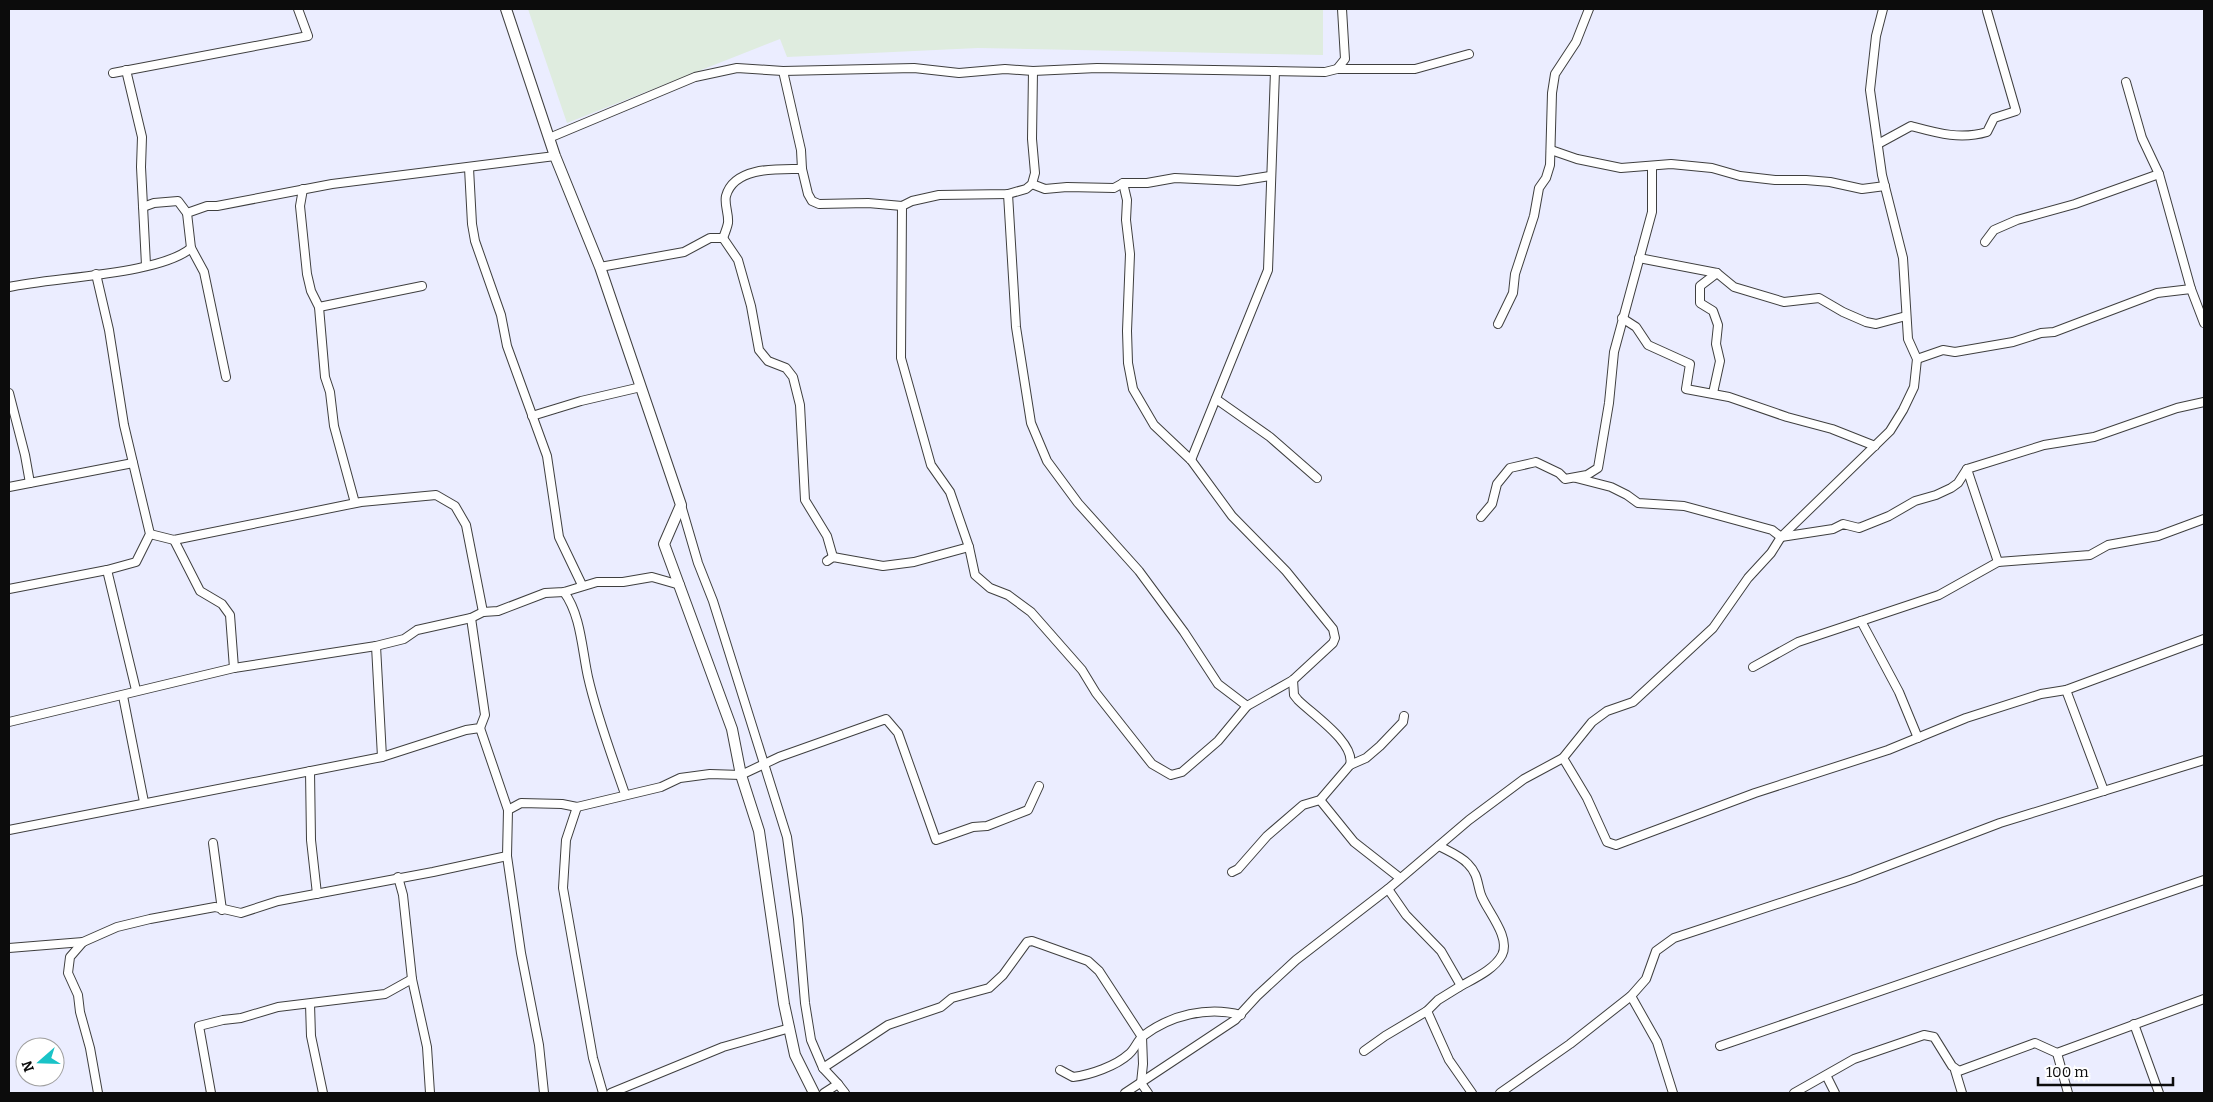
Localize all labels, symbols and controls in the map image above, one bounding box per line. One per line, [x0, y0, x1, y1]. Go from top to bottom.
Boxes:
north arrow [15, 1037, 65, 1087]
scale bar [2038, 1054, 2173, 1086]
text: N [18, 1058, 38, 1074]
text: 100 m [2046, 1063, 2089, 1081]

